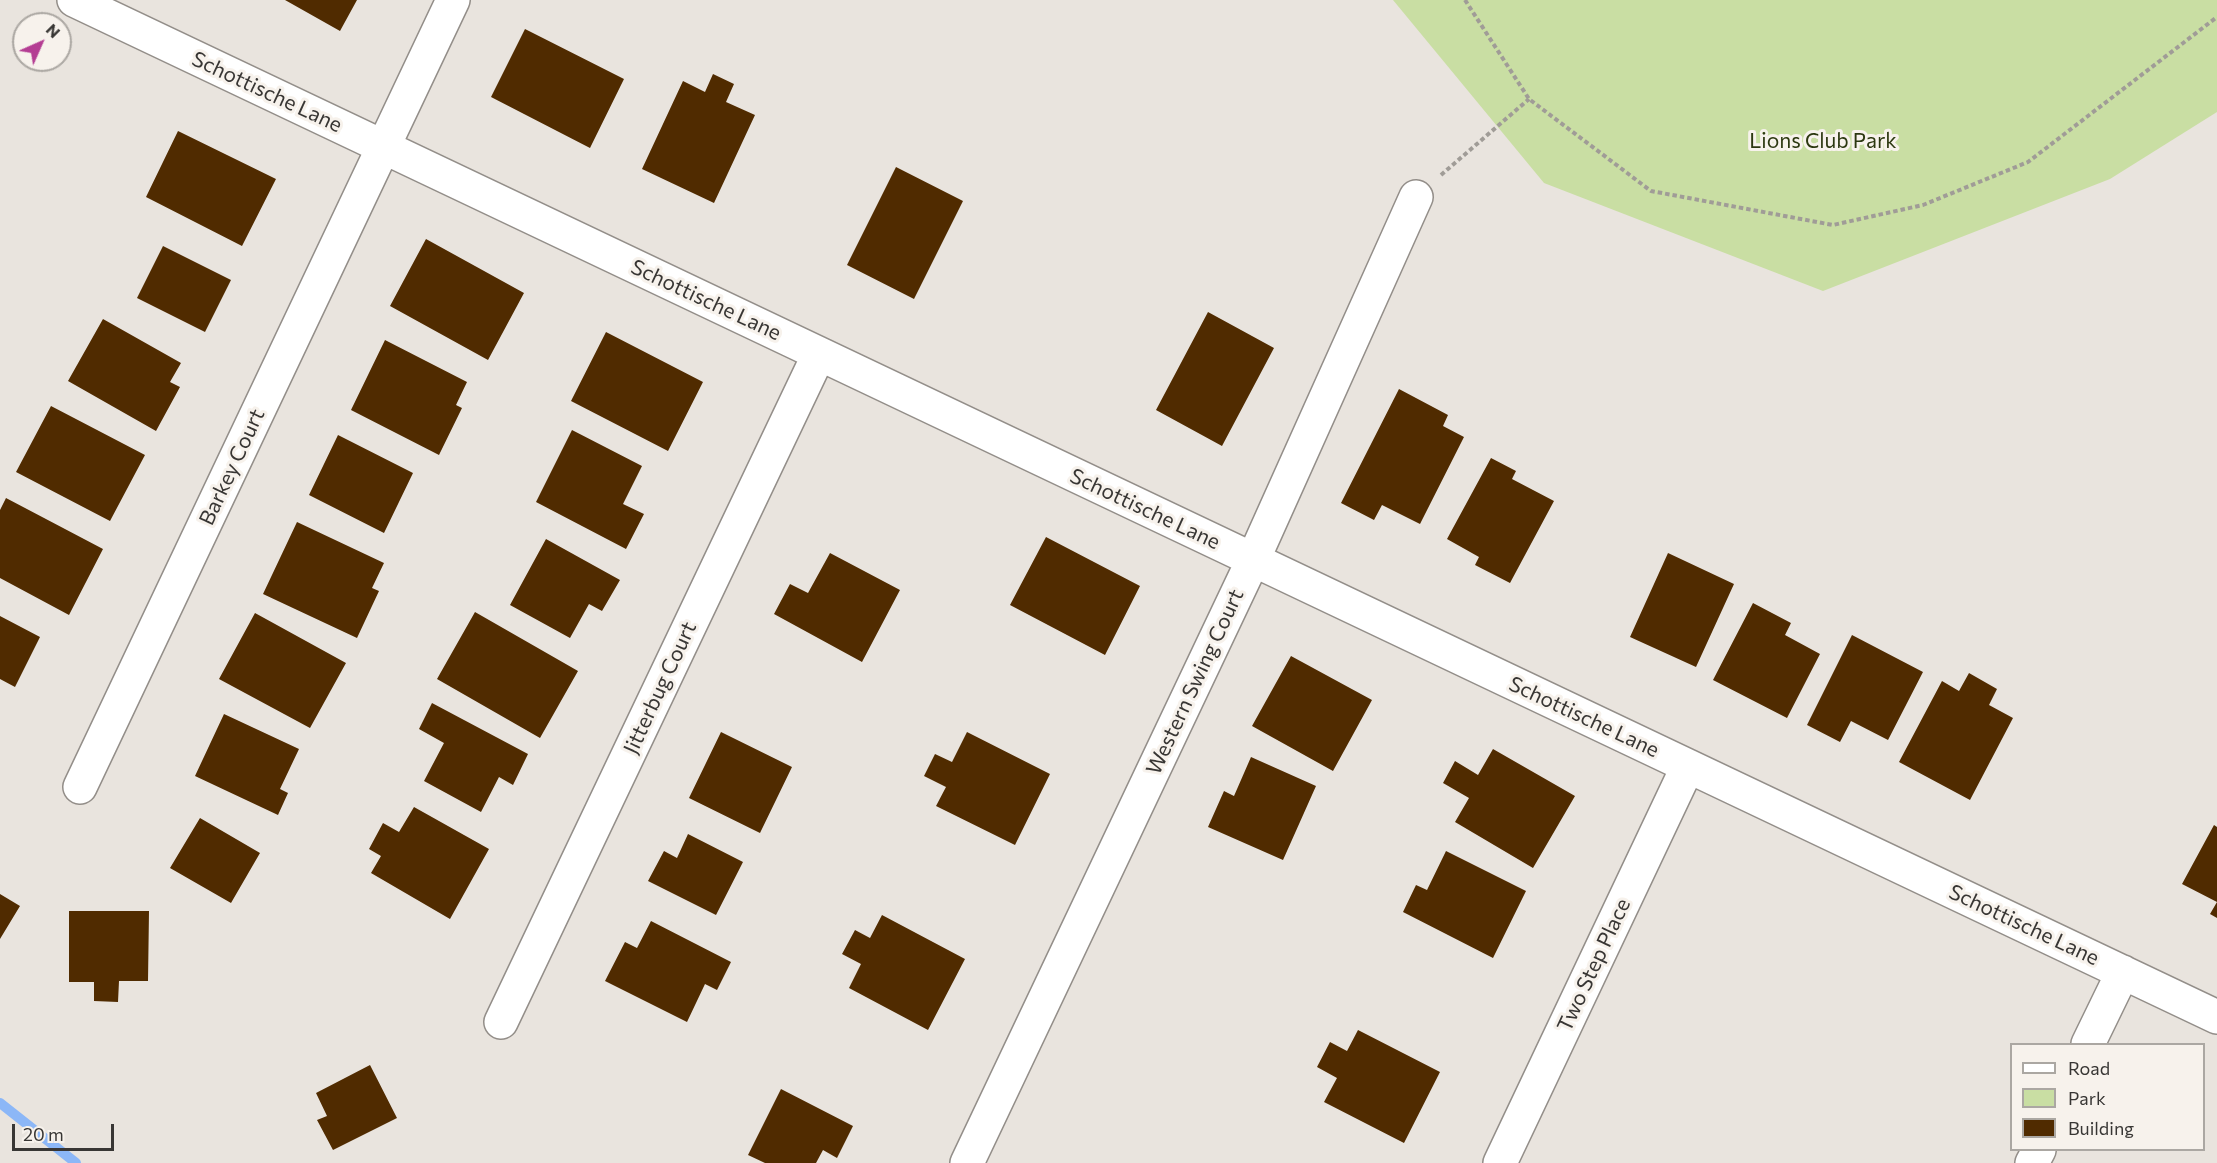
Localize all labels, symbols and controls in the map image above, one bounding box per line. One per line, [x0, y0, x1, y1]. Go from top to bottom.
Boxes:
north arrow [12, 12, 72, 72]
text: N [43, 19, 65, 41]
street label: Schottische Lane [188, 46, 346, 138]
park label: Lions Club Park [1749, 128, 1897, 154]
street label: Schottische Lane [627, 254, 785, 346]
street label: Barkey Court [194, 405, 270, 529]
street label: Schottische Lane [1066, 463, 1224, 555]
street label: Western Swing Court [1141, 585, 1249, 779]
street label: Jitterbug Court [618, 618, 702, 758]
street label: Schottische Lane [1505, 671, 1663, 763]
street label: Schottische Lane [1945, 879, 2103, 971]
street label: Two Step Place [1552, 894, 1636, 1036]
legend [2010, 1043, 2205, 1151]
text: Road [2068, 1057, 2110, 1079]
text: Park [2068, 1087, 2106, 1109]
scale bar [15, 1112, 117, 1150]
text: Building [2068, 1117, 2134, 1139]
text: 20 m [23, 1123, 64, 1145]

